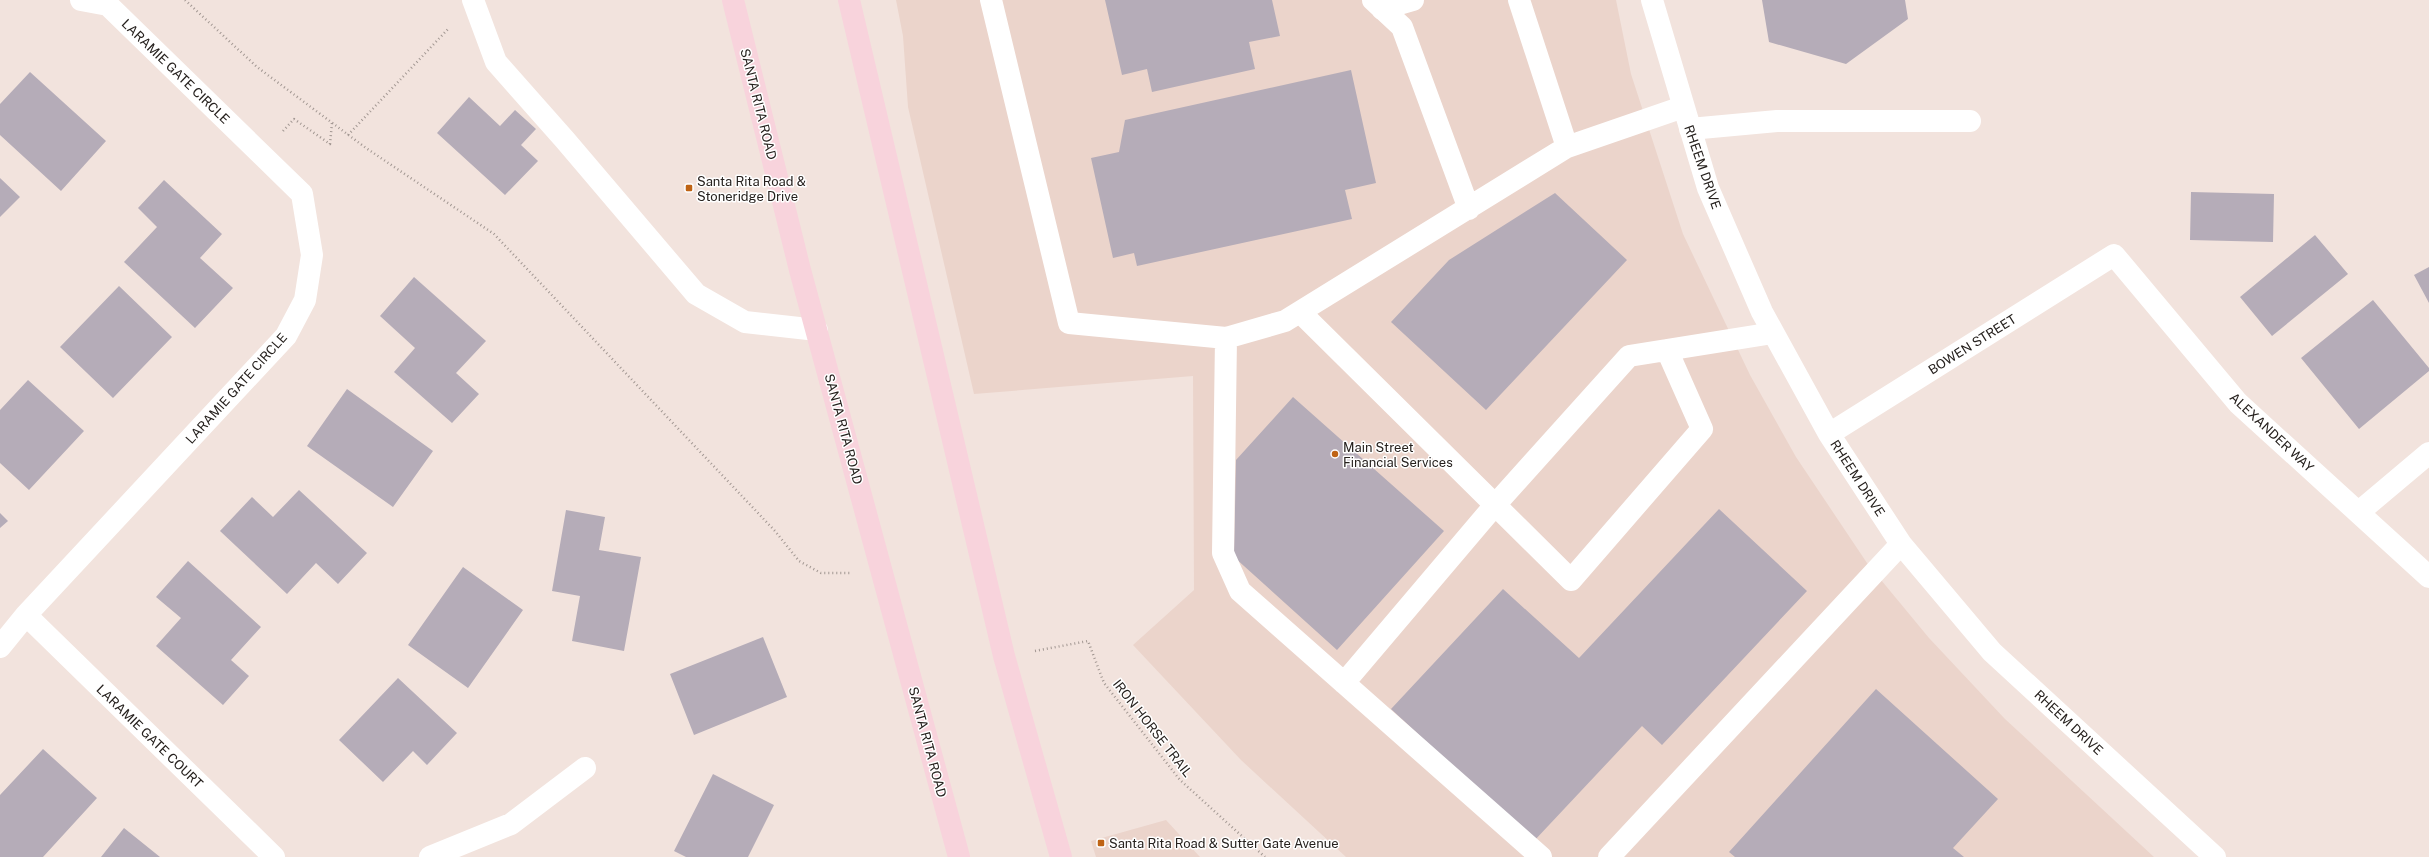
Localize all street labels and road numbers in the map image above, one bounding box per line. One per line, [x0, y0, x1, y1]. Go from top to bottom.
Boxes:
street label: LARAMIE GATE CIRCLE [119, 16, 233, 127]
street label: SANTA RITA ROAD [737, 47, 780, 161]
street label: RHEEM DRIVE [1681, 123, 1724, 211]
street label: BOWEN STREET [1926, 311, 2019, 377]
street label: LARAMIE GATE CIRCLE [183, 330, 290, 447]
street label: SANTA RITA ROAD [822, 372, 866, 486]
street label: ALEXANDER WAY [2227, 390, 2317, 475]
street label: RHEEM DRIVE [1827, 437, 1888, 519]
street label: IRON HORSE TRAIL [1110, 677, 1195, 780]
street label: LARAMIE GATE COURT [93, 682, 206, 791]
street label: SANTA RITA ROAD [906, 685, 950, 799]
street label: RHEEM DRIVE [2031, 687, 2106, 758]

